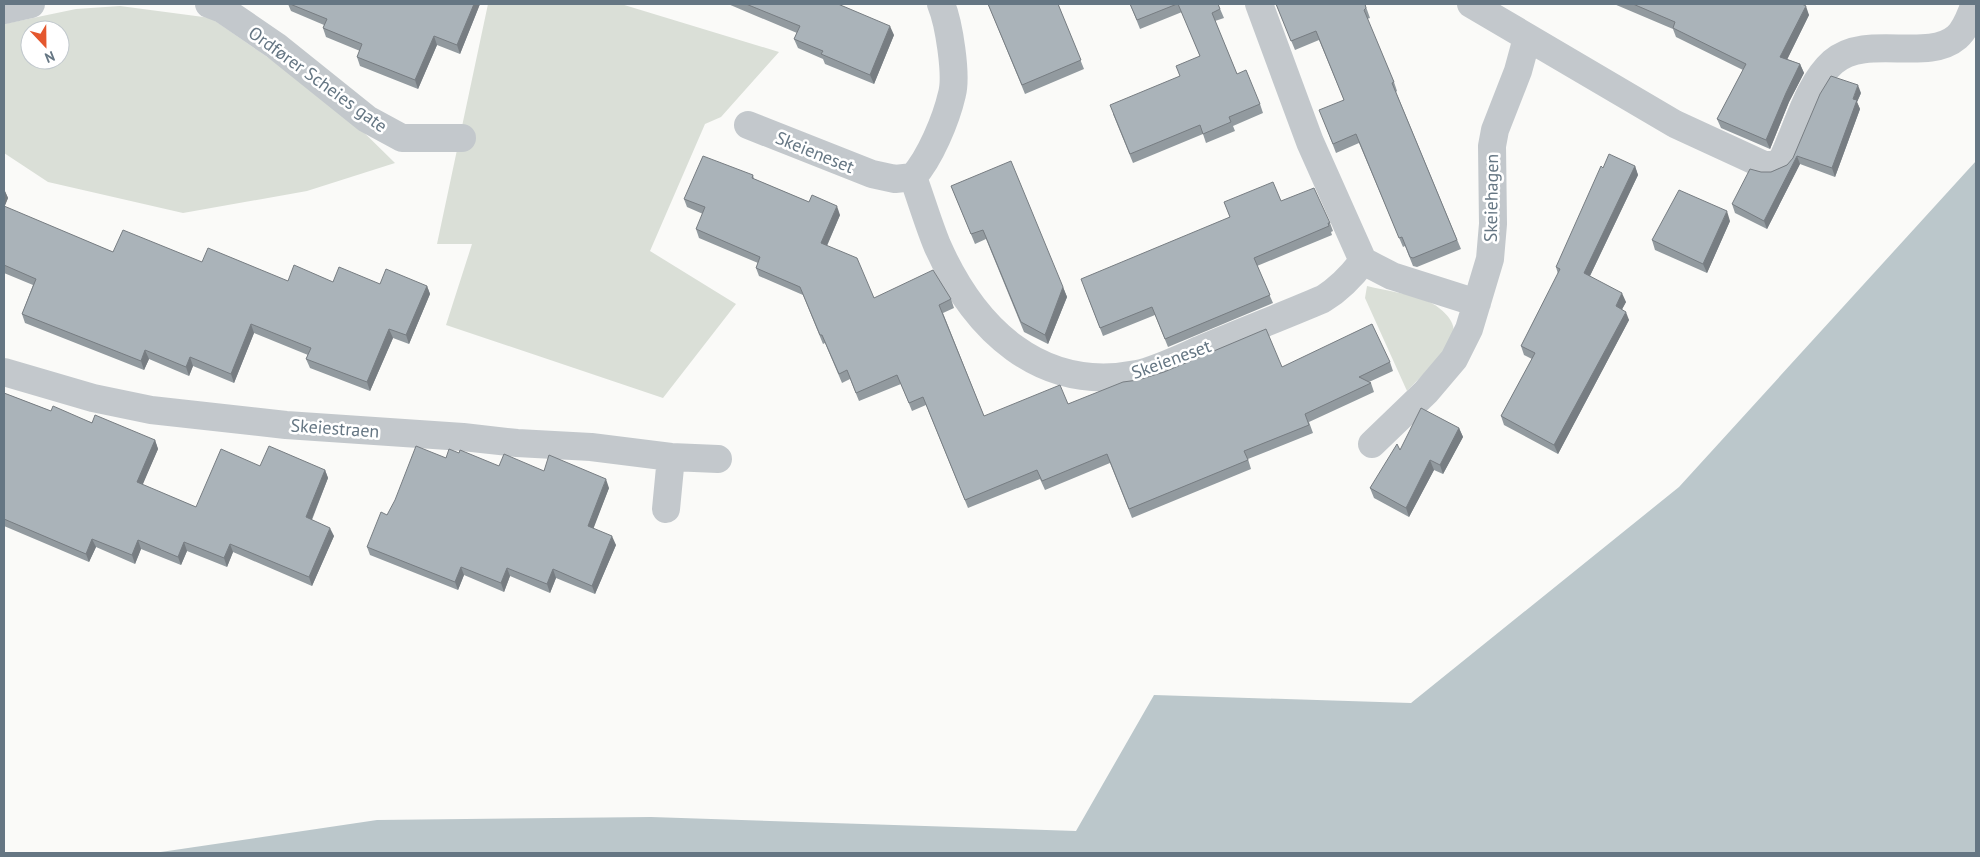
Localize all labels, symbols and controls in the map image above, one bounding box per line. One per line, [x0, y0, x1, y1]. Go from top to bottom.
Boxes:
north arrow [20, 20, 70, 70]
street label: Ordfører Scheies gate [244, 21, 392, 137]
text: N [42, 47, 58, 67]
street label: Skeieneset [772, 126, 858, 178]
street label: Skeiehagen [1479, 154, 1503, 242]
street label: Skeieneset [1128, 334, 1214, 384]
street label: Skeiestraen [290, 413, 380, 443]

